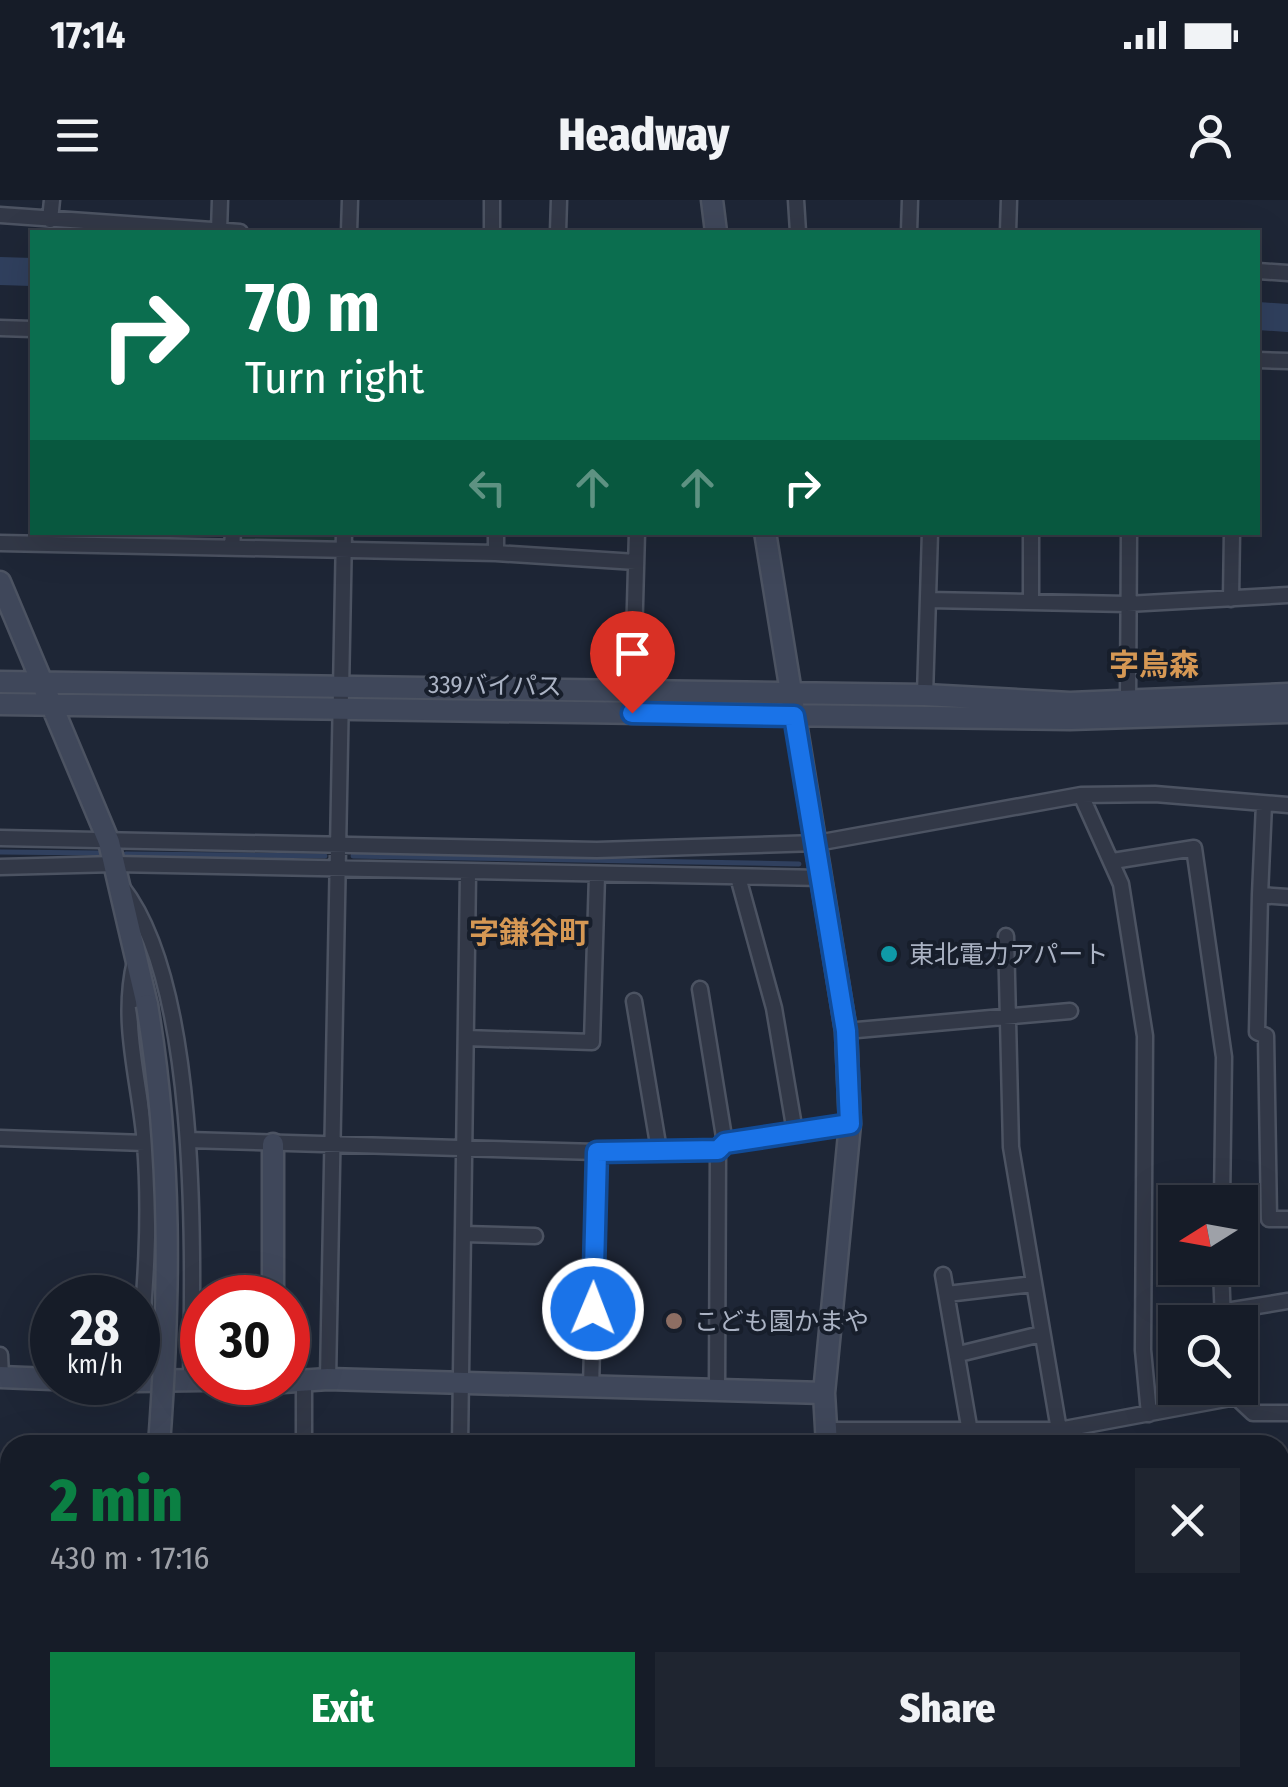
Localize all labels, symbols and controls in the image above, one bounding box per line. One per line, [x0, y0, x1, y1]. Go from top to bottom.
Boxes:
text: 17:14 [50, 12, 125, 58]
icon: menu [50, 108, 105, 163]
text: Headway [559, 108, 729, 162]
icon: person [1183, 108, 1238, 163]
text: 70 m [245, 266, 380, 350]
icon: right [80, 270, 210, 400]
text: Turn right [245, 351, 424, 405]
icon: left [460, 460, 515, 515]
icon: ahead [565, 460, 620, 515]
icon: ahead [670, 460, 725, 515]
icon: right [775, 460, 830, 515]
pin [590, 611, 675, 714]
icon: arrive [605, 626, 660, 681]
district label: 字烏森 [1109, 647, 1199, 683]
street label: 339バイパス [428, 670, 562, 702]
district label: 字鎌谷町 [469, 915, 589, 951]
place label: 東北電力アパート [909, 940, 1109, 970]
marker: 東北電力アパート [878, 943, 900, 965]
north arrow [1158, 1185, 1258, 1285]
map controls [1158, 1185, 1258, 1405]
position arrow [541, 1257, 645, 1361]
speed limit sign: 30 [180, 1275, 310, 1405]
text: 28 [70, 1298, 120, 1358]
button: search [1158, 1305, 1258, 1405]
place label: こども園かまや [694, 1307, 869, 1337]
marker: こども園かまや [663, 1310, 685, 1332]
text: km/h [67, 1350, 123, 1380]
text: 2 min [50, 1465, 183, 1537]
button: close [1135, 1468, 1240, 1573]
text: 430 m · 17:16 [50, 1539, 209, 1577]
button: Exit [50, 1652, 635, 1767]
button: Share [655, 1652, 1240, 1767]

